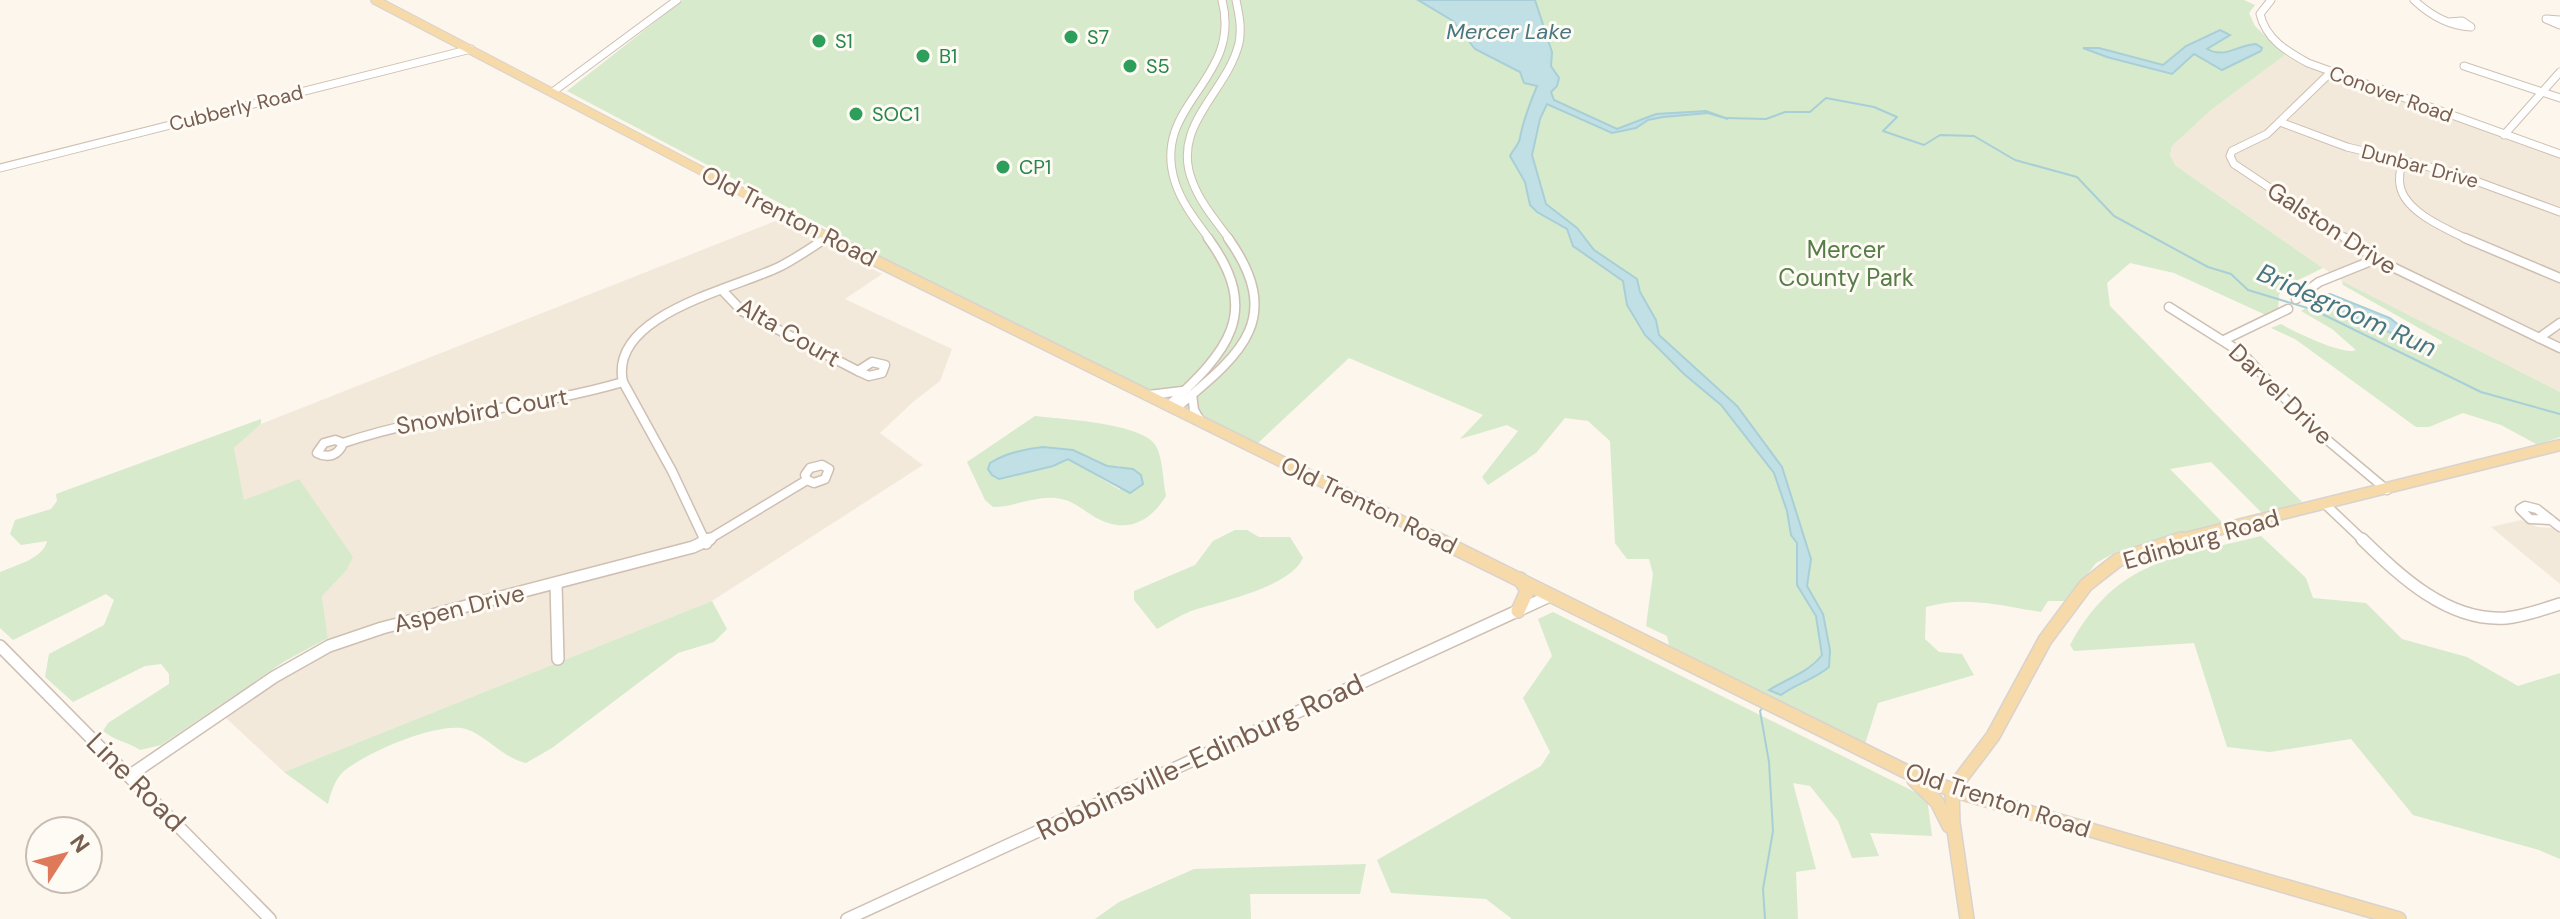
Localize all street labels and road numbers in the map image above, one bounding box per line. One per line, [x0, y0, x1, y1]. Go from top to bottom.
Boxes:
street label: Conover Road [2326, 60, 2456, 128]
street label: Cubberly Road [166, 79, 306, 137]
street label: Dunbar Drive [2359, 138, 2481, 194]
street label: Old Trenton Road [696, 158, 882, 274]
street label: Galston Drive [2261, 175, 2403, 281]
street label: Alta Court [732, 290, 846, 374]
street label: Darvel Drive [2223, 337, 2339, 451]
street label: Snowbird Court [394, 381, 570, 441]
street label: Old Trenton Road [1276, 449, 1462, 561]
street label: Edinburg Road [2119, 502, 2283, 576]
street label: Aspen Drive [390, 577, 528, 639]
street label: Robbinsville-Edinburg Road [1031, 665, 1369, 849]
street label: Line Road [78, 724, 194, 840]
street label: Old Trenton Road [1902, 755, 2094, 845]

